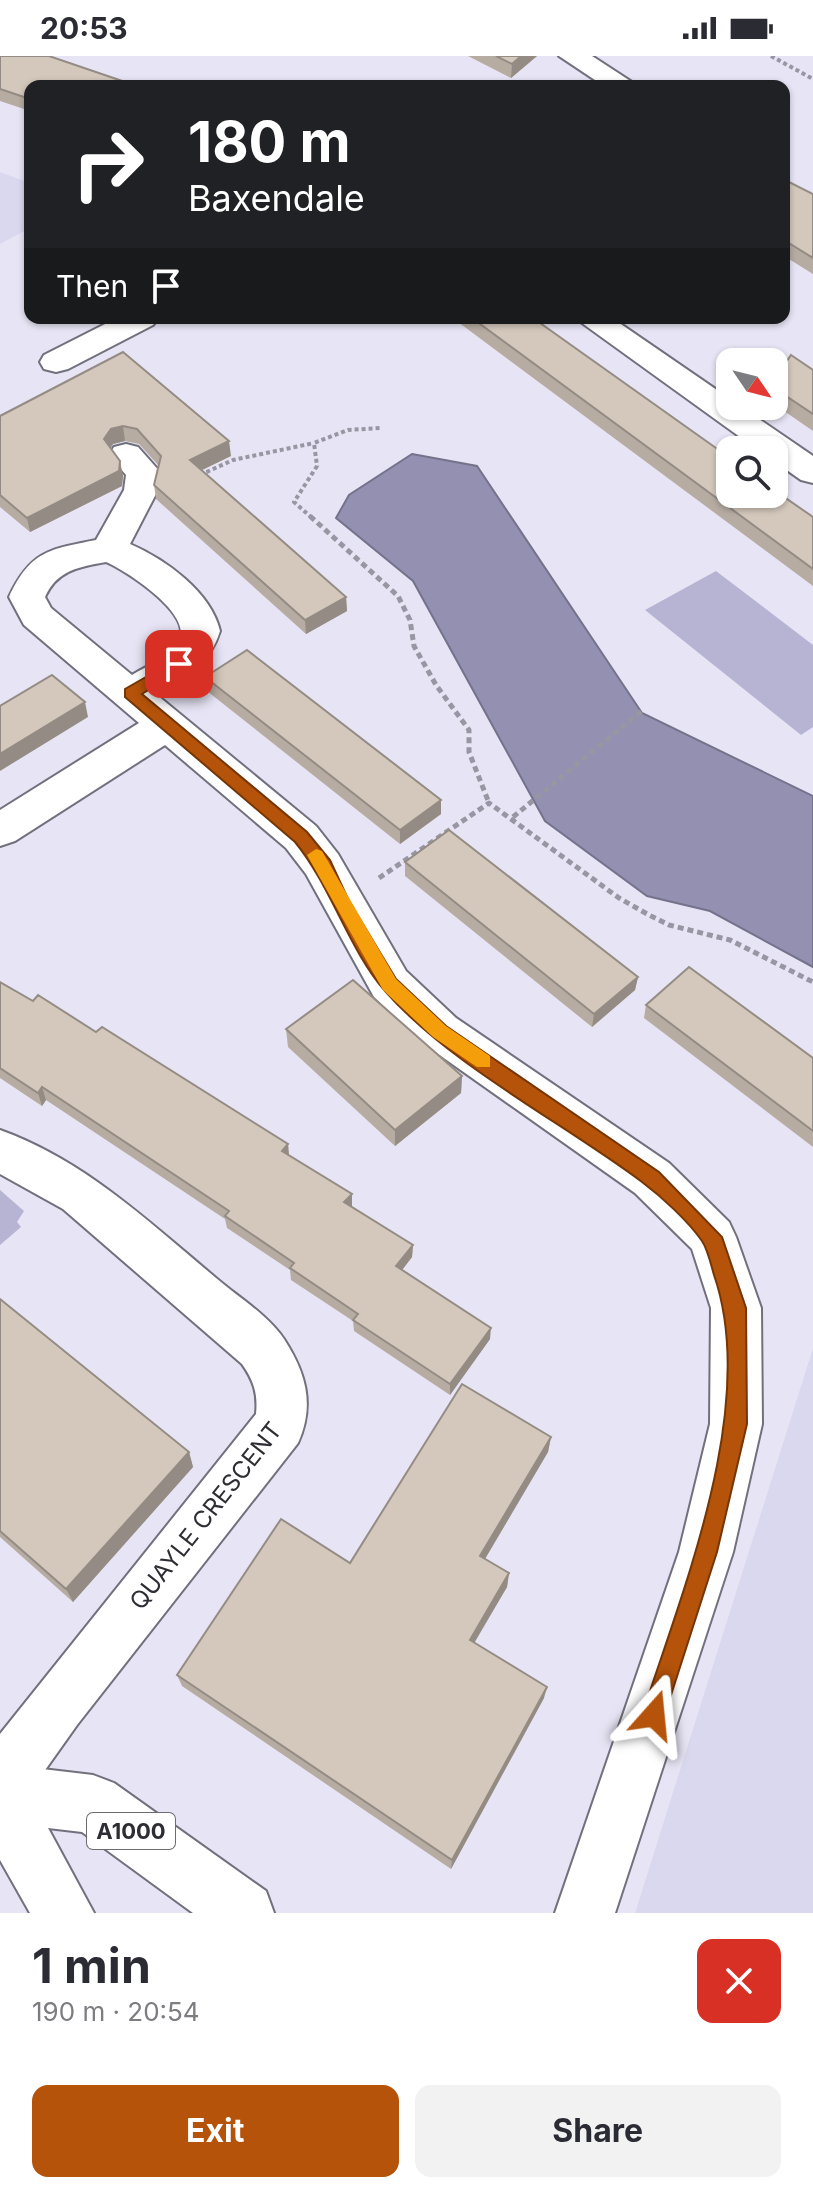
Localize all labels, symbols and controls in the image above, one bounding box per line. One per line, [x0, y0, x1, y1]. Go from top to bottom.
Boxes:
text: 20:53 [40, 10, 128, 46]
text: 180 m [188, 108, 351, 176]
icon: right [56, 112, 160, 216]
text: Baxendale [188, 176, 365, 220]
icon: arrive [144, 264, 188, 308]
text: Then [56, 268, 128, 304]
north arrow [716, 348, 788, 420]
map controls [716, 348, 788, 508]
button: search [716, 436, 788, 508]
pin [145, 630, 213, 698]
icon: arrive [157, 642, 201, 686]
street label: QUAYLE CRESCENT [123, 1416, 288, 1615]
position arrow [612, 1673, 696, 1757]
road number: A1000 [87, 1813, 175, 1849]
text: 1 min [32, 1936, 151, 1995]
button: close [697, 1939, 781, 2023]
text: 190 m · 20:54 [32, 1996, 200, 2027]
button: Exit [32, 2085, 399, 2177]
button: Share [415, 2085, 781, 2177]

